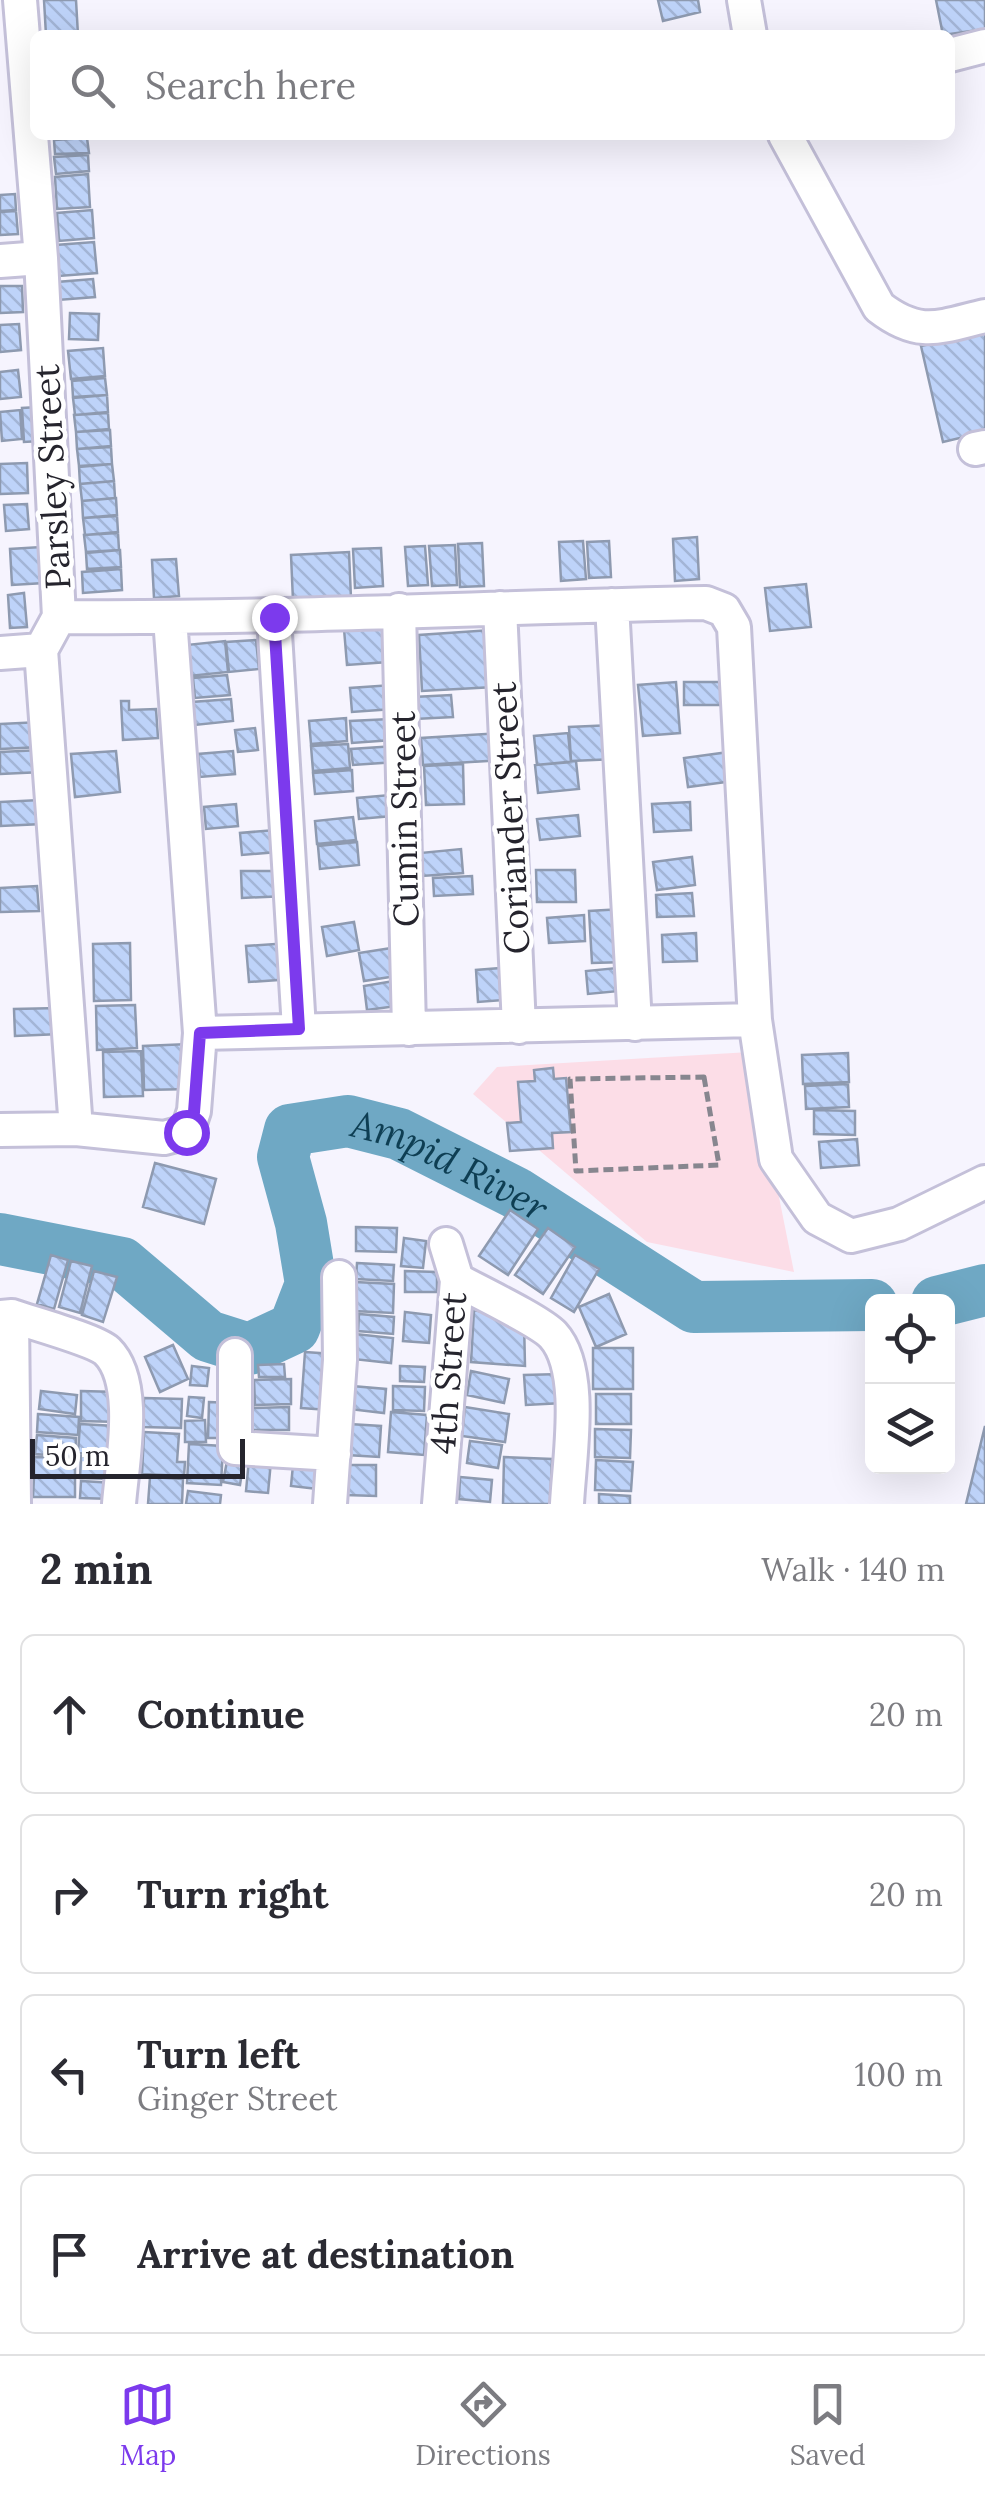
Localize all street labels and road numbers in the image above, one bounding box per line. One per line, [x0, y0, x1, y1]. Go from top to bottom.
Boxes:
street label: Parsley Street [24, 363, 80, 591]
street label: Coriander Street [480, 680, 540, 955]
street label: Cumin Street [380, 710, 428, 927]
street label: 4th Street [420, 1290, 476, 1455]

